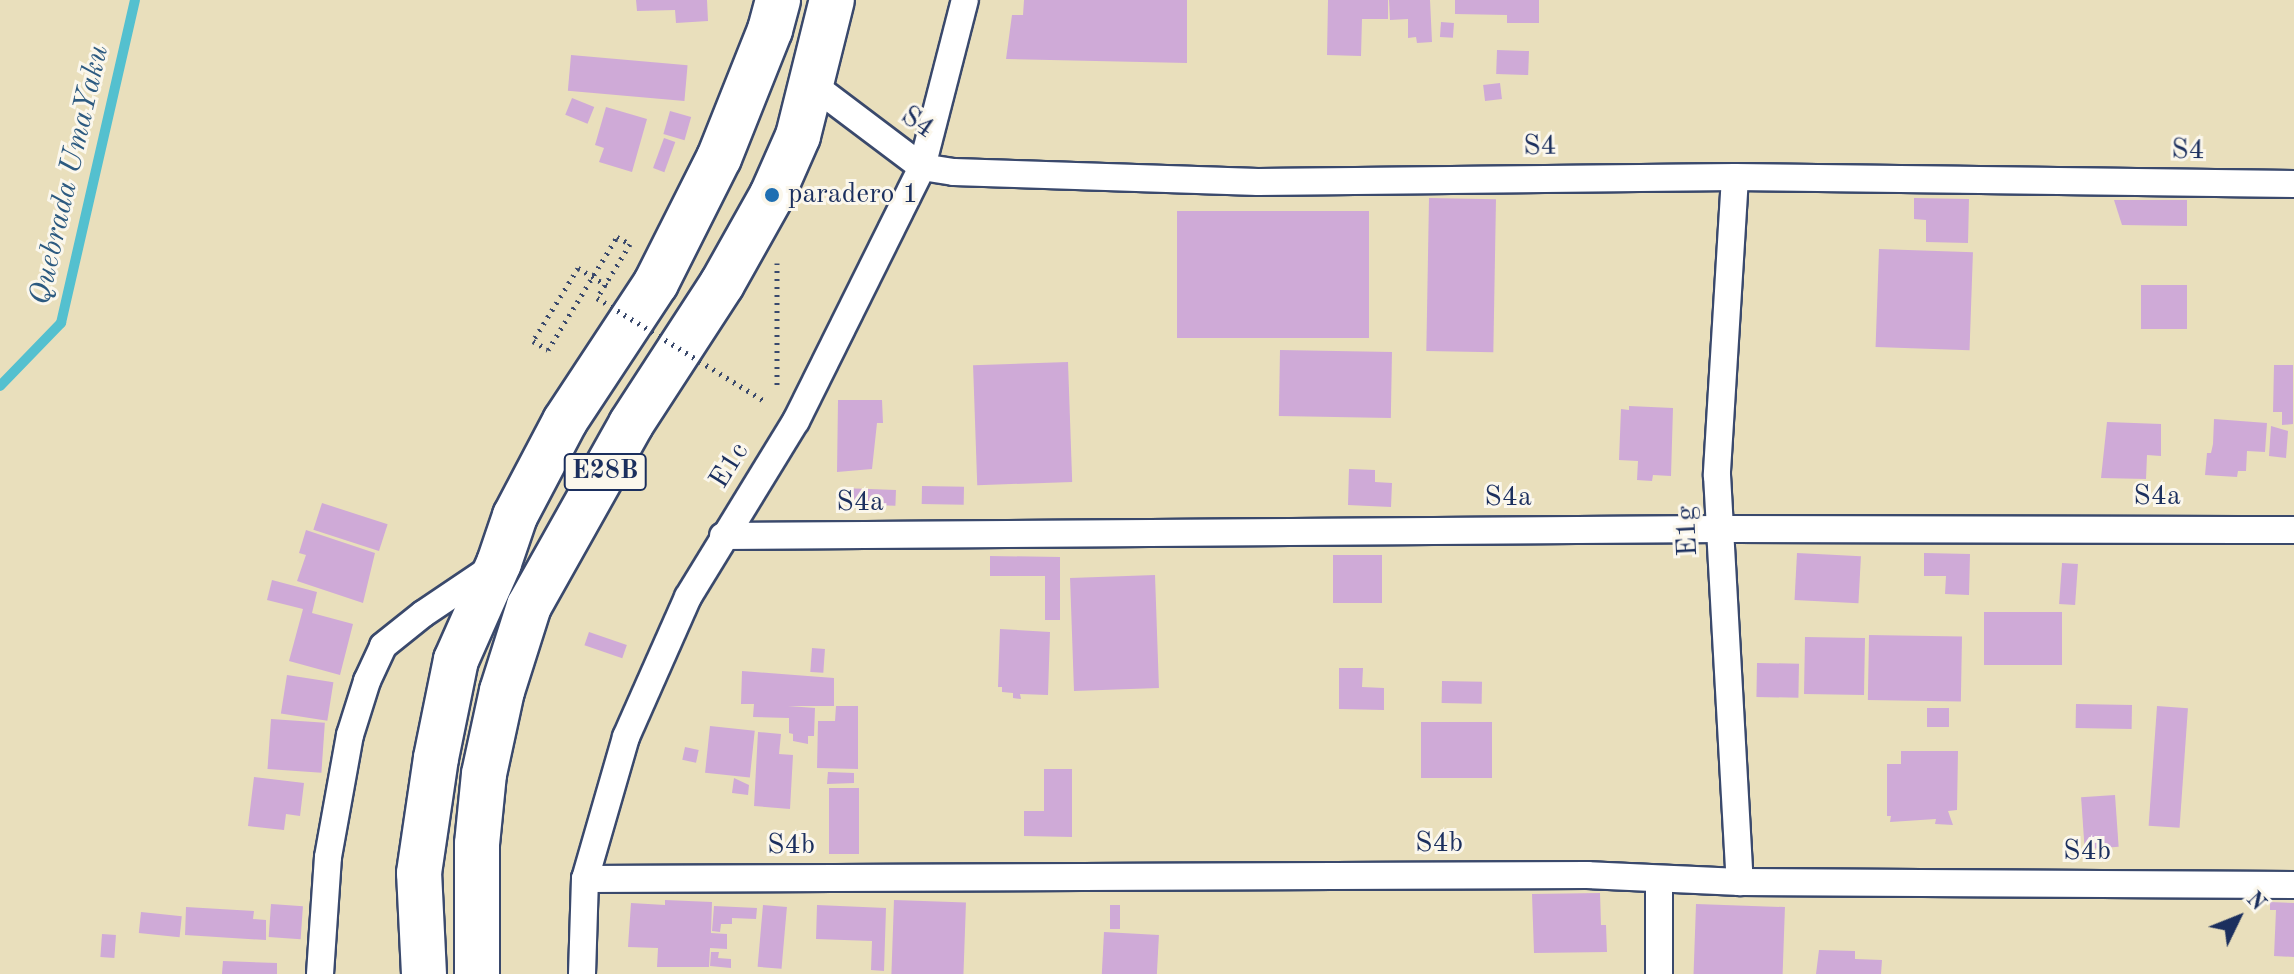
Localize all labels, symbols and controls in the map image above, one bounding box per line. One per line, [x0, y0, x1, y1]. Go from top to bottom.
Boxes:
water label: Quebrada UmaYaku [23, 41, 117, 309]
street label: S4 [894, 100, 940, 146]
street label: S4 [1523, 130, 1557, 164]
street label: S4 [2171, 134, 2205, 168]
place label: paradero 1 [788, 178, 919, 212]
marker: paradero 1 [763, 186, 781, 204]
street label: E1c [703, 437, 757, 495]
road number: E28B [563, 450, 647, 494]
street label: S4a [2133, 480, 2181, 514]
street label: S4a [1484, 481, 1532, 515]
street label: S4a [836, 486, 884, 520]
street label: E1g [1670, 505, 1706, 557]
street label: S4b [1415, 827, 1463, 861]
street label: S4b [767, 829, 815, 863]
street label: S4b [2063, 835, 2111, 869]
north arrow [2198, 878, 2278, 958]
text: N [2242, 888, 2269, 915]

